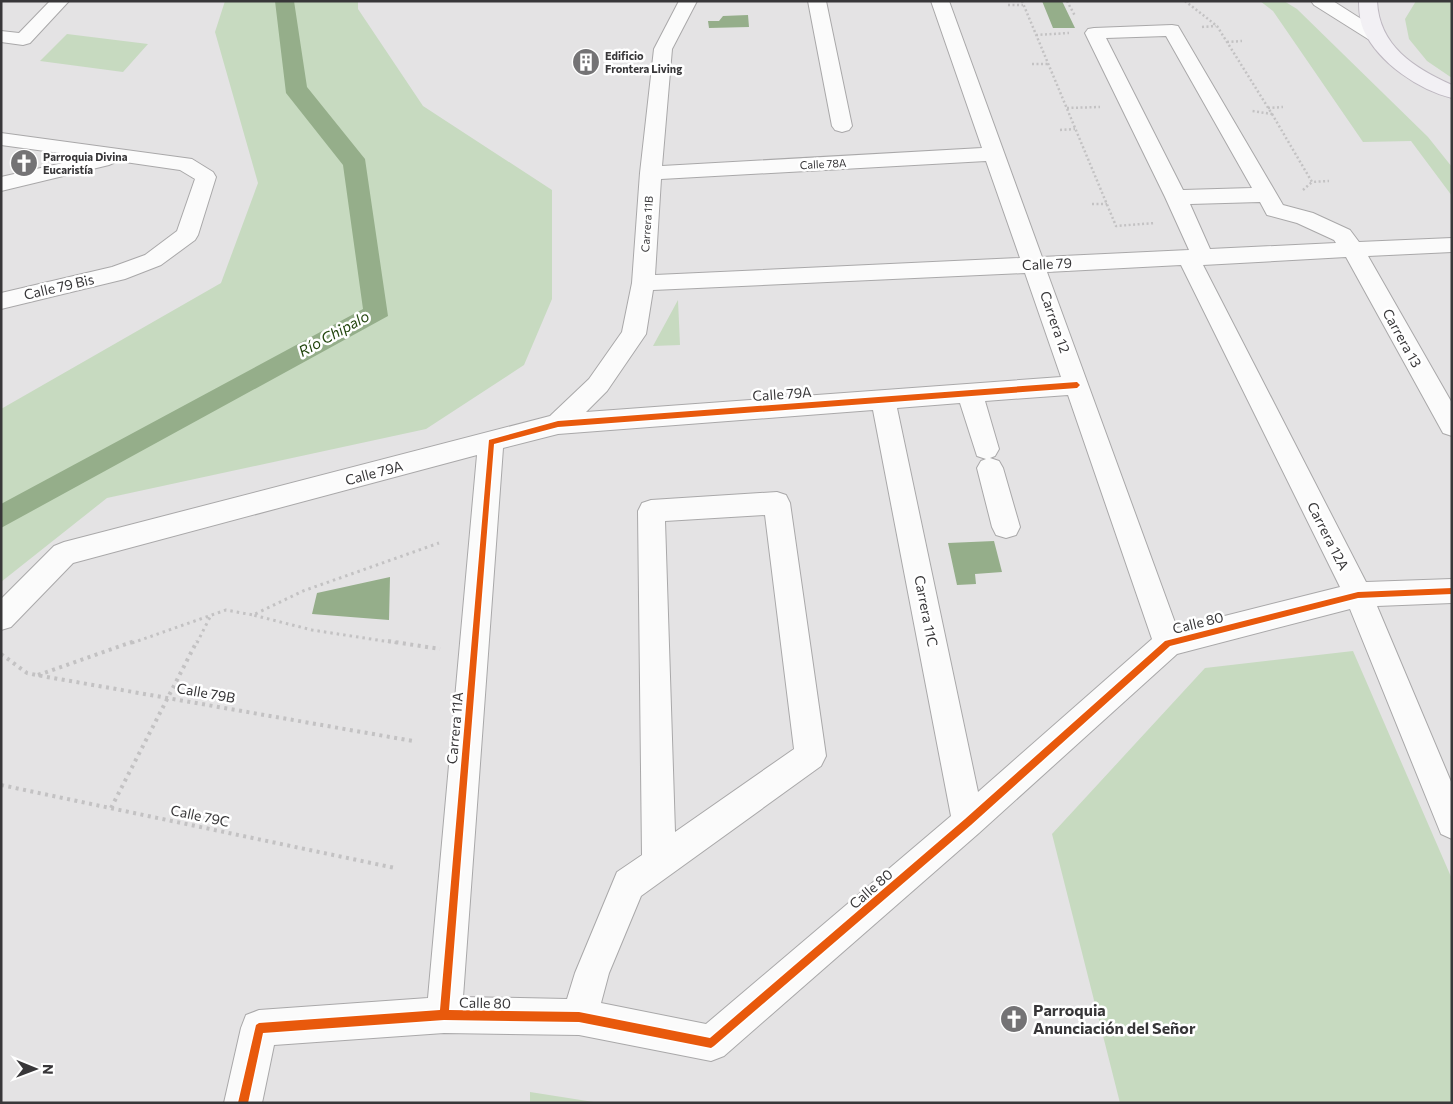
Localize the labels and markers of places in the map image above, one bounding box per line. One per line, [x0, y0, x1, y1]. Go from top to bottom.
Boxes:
building icon: Edificio Frontera Living [571, 47, 601, 77]
place label: Edificio Frontera Living [605, 49, 682, 75]
church icon: Parroquia Divina Eucaristía [9, 148, 39, 178]
place label: Parroquia Divina Eucaristía [43, 150, 128, 176]
place label: Parroquia Anunciación del Señor [1033, 1000, 1196, 1037]
church icon: Parroquia Anunciación del Señor [999, 1004, 1029, 1034]

